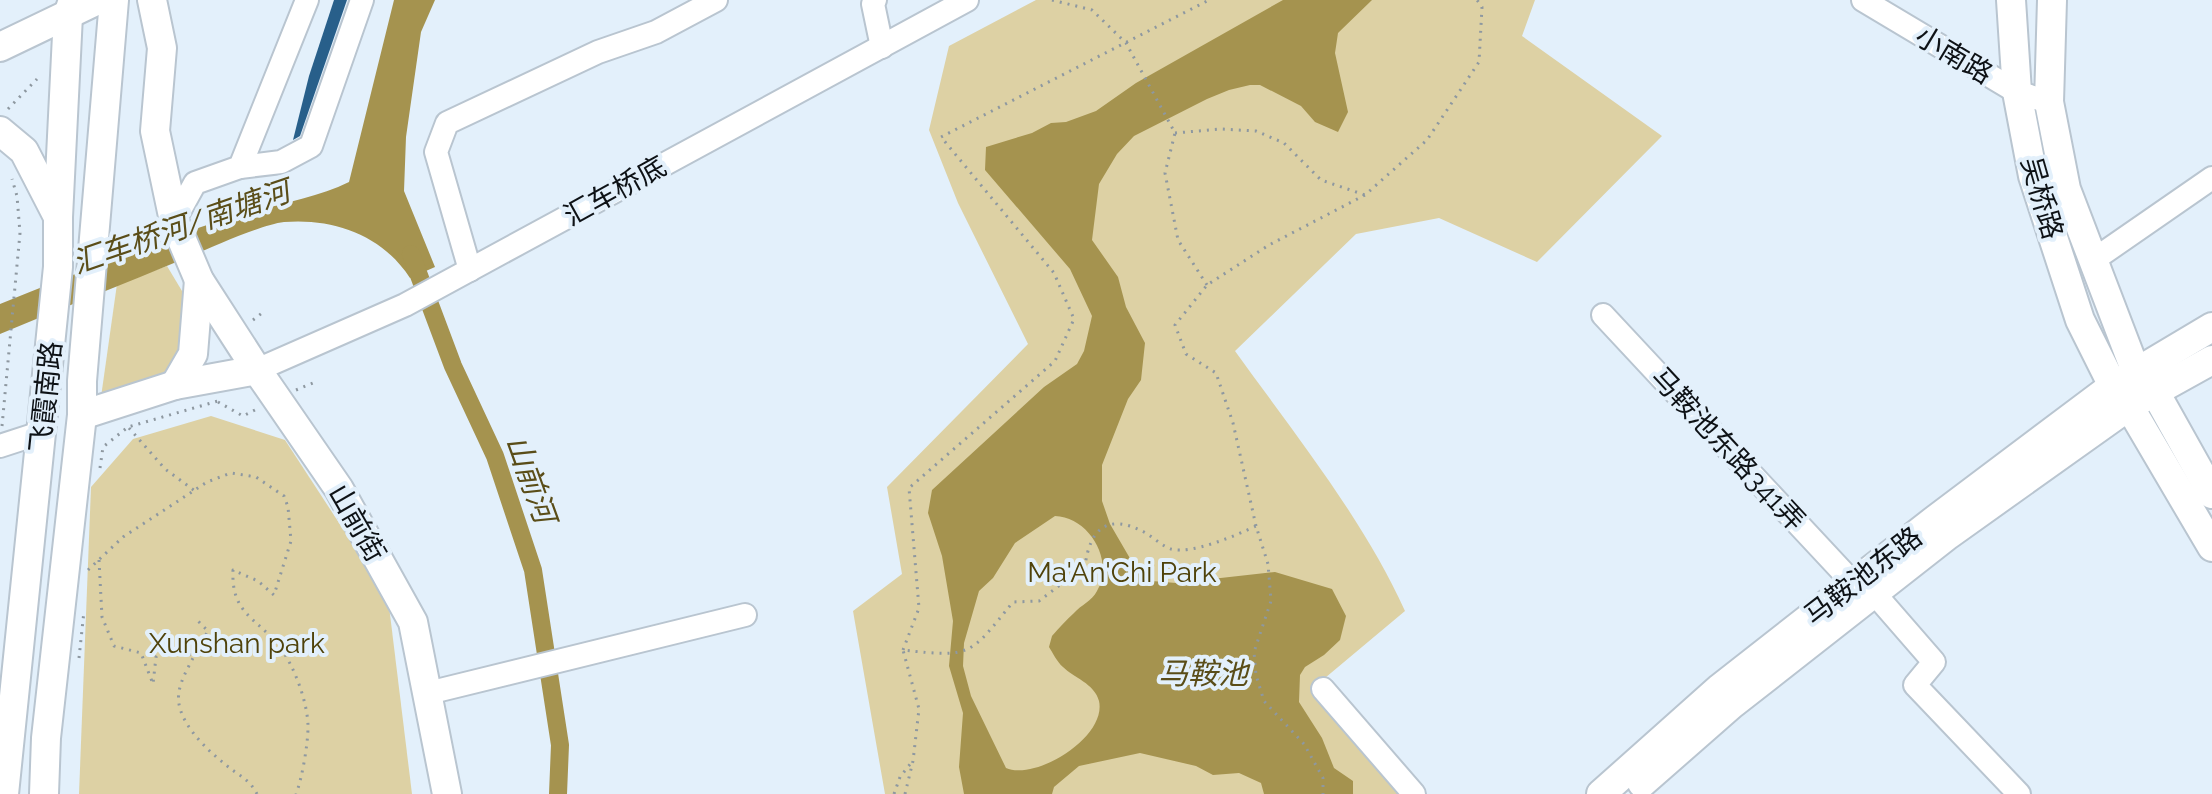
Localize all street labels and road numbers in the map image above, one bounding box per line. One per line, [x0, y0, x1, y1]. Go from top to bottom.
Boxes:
street label: 小南路 [1909, 19, 1999, 91]
street label: 汇车桥底 [558, 149, 672, 233]
street label: 吴桥路 [2015, 153, 2069, 243]
street label: 飞霞南路 [24, 340, 68, 454]
street label: 马鞍池东路341弄 [1644, 361, 1812, 537]
street label: 山前街 [322, 478, 392, 568]
street label: 马鞍池东路 [1798, 520, 1928, 632]

